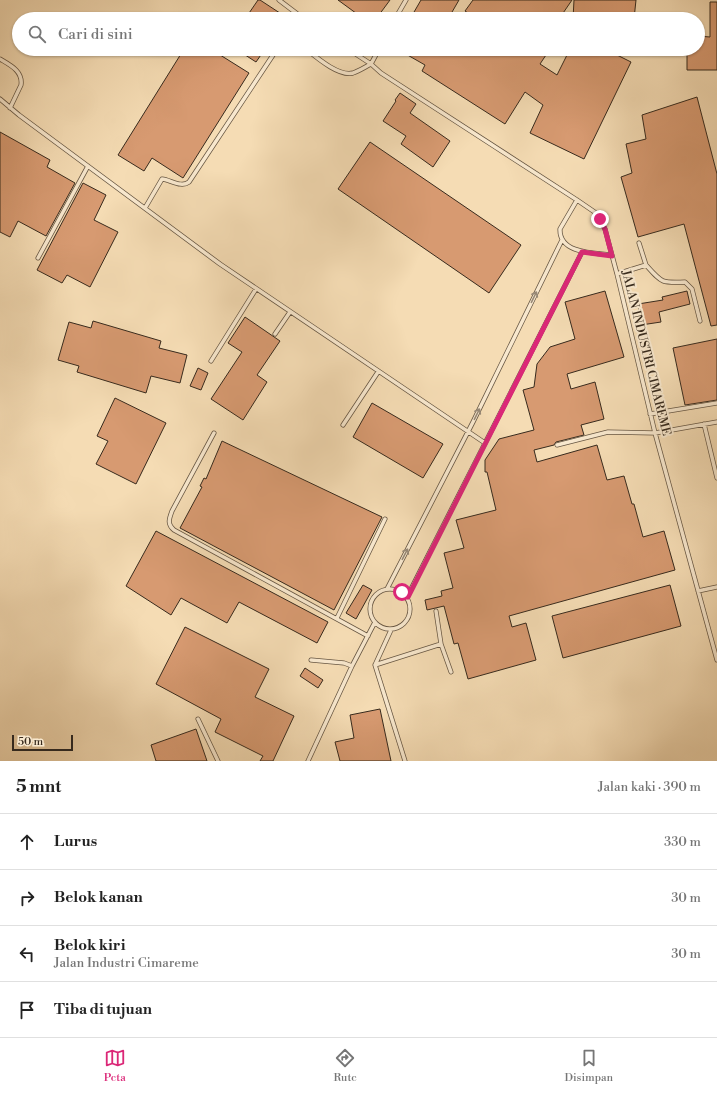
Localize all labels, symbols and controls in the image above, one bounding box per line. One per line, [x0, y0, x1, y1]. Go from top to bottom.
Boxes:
search box [12, 12, 705, 56]
icon: search [26, 23, 48, 45]
text: Cari di sini [58, 25, 133, 44]
route end [591, 210, 609, 228]
street label: JALAN INDUSTRI CIMAREME [618, 268, 674, 437]
one-way arrow [531, 291, 538, 303]
one-way arrow [474, 408, 481, 420]
one-way arrow [401, 548, 409, 560]
route start [393, 583, 411, 601]
scale bar [12, 733, 73, 752]
text: 50 m [18, 735, 43, 749]
text: 5 mnt [16, 776, 61, 798]
text: Jalan kaki · 390 m [598, 779, 701, 795]
icon: ahead [16, 831, 38, 853]
text: Lurus [54, 832, 97, 851]
text: 330 m [664, 834, 701, 850]
icon: right [16, 887, 38, 909]
text: Belok kanan [54, 888, 143, 907]
text: 30 m [671, 890, 701, 906]
text: Belok kiri [54, 936, 125, 955]
icon: left [16, 943, 38, 965]
text: 30 m [671, 946, 701, 962]
text: Jalan Industri Cimareme [54, 955, 199, 971]
icon: arrive [16, 999, 38, 1021]
text: Tiba di tujuan [54, 1000, 152, 1019]
tab: Peta [104, 1047, 126, 1085]
tab: Rute [334, 1047, 357, 1085]
tab: Disimpan [564, 1047, 613, 1085]

